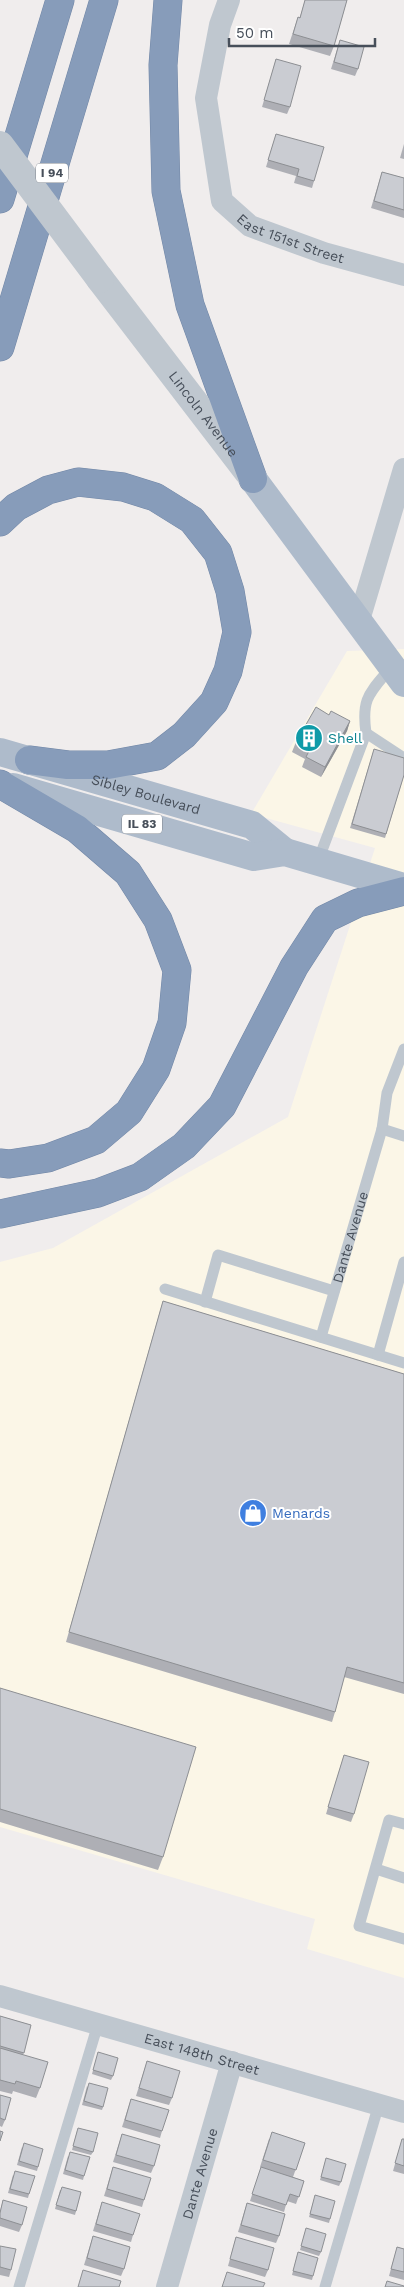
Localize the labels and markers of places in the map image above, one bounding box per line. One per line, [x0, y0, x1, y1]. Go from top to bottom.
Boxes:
building icon: Shell [294, 723, 324, 753]
place label: Shell [328, 730, 363, 746]
shop icon: Menards [238, 1498, 268, 1528]
place label: Menards [272, 1505, 330, 1521]

